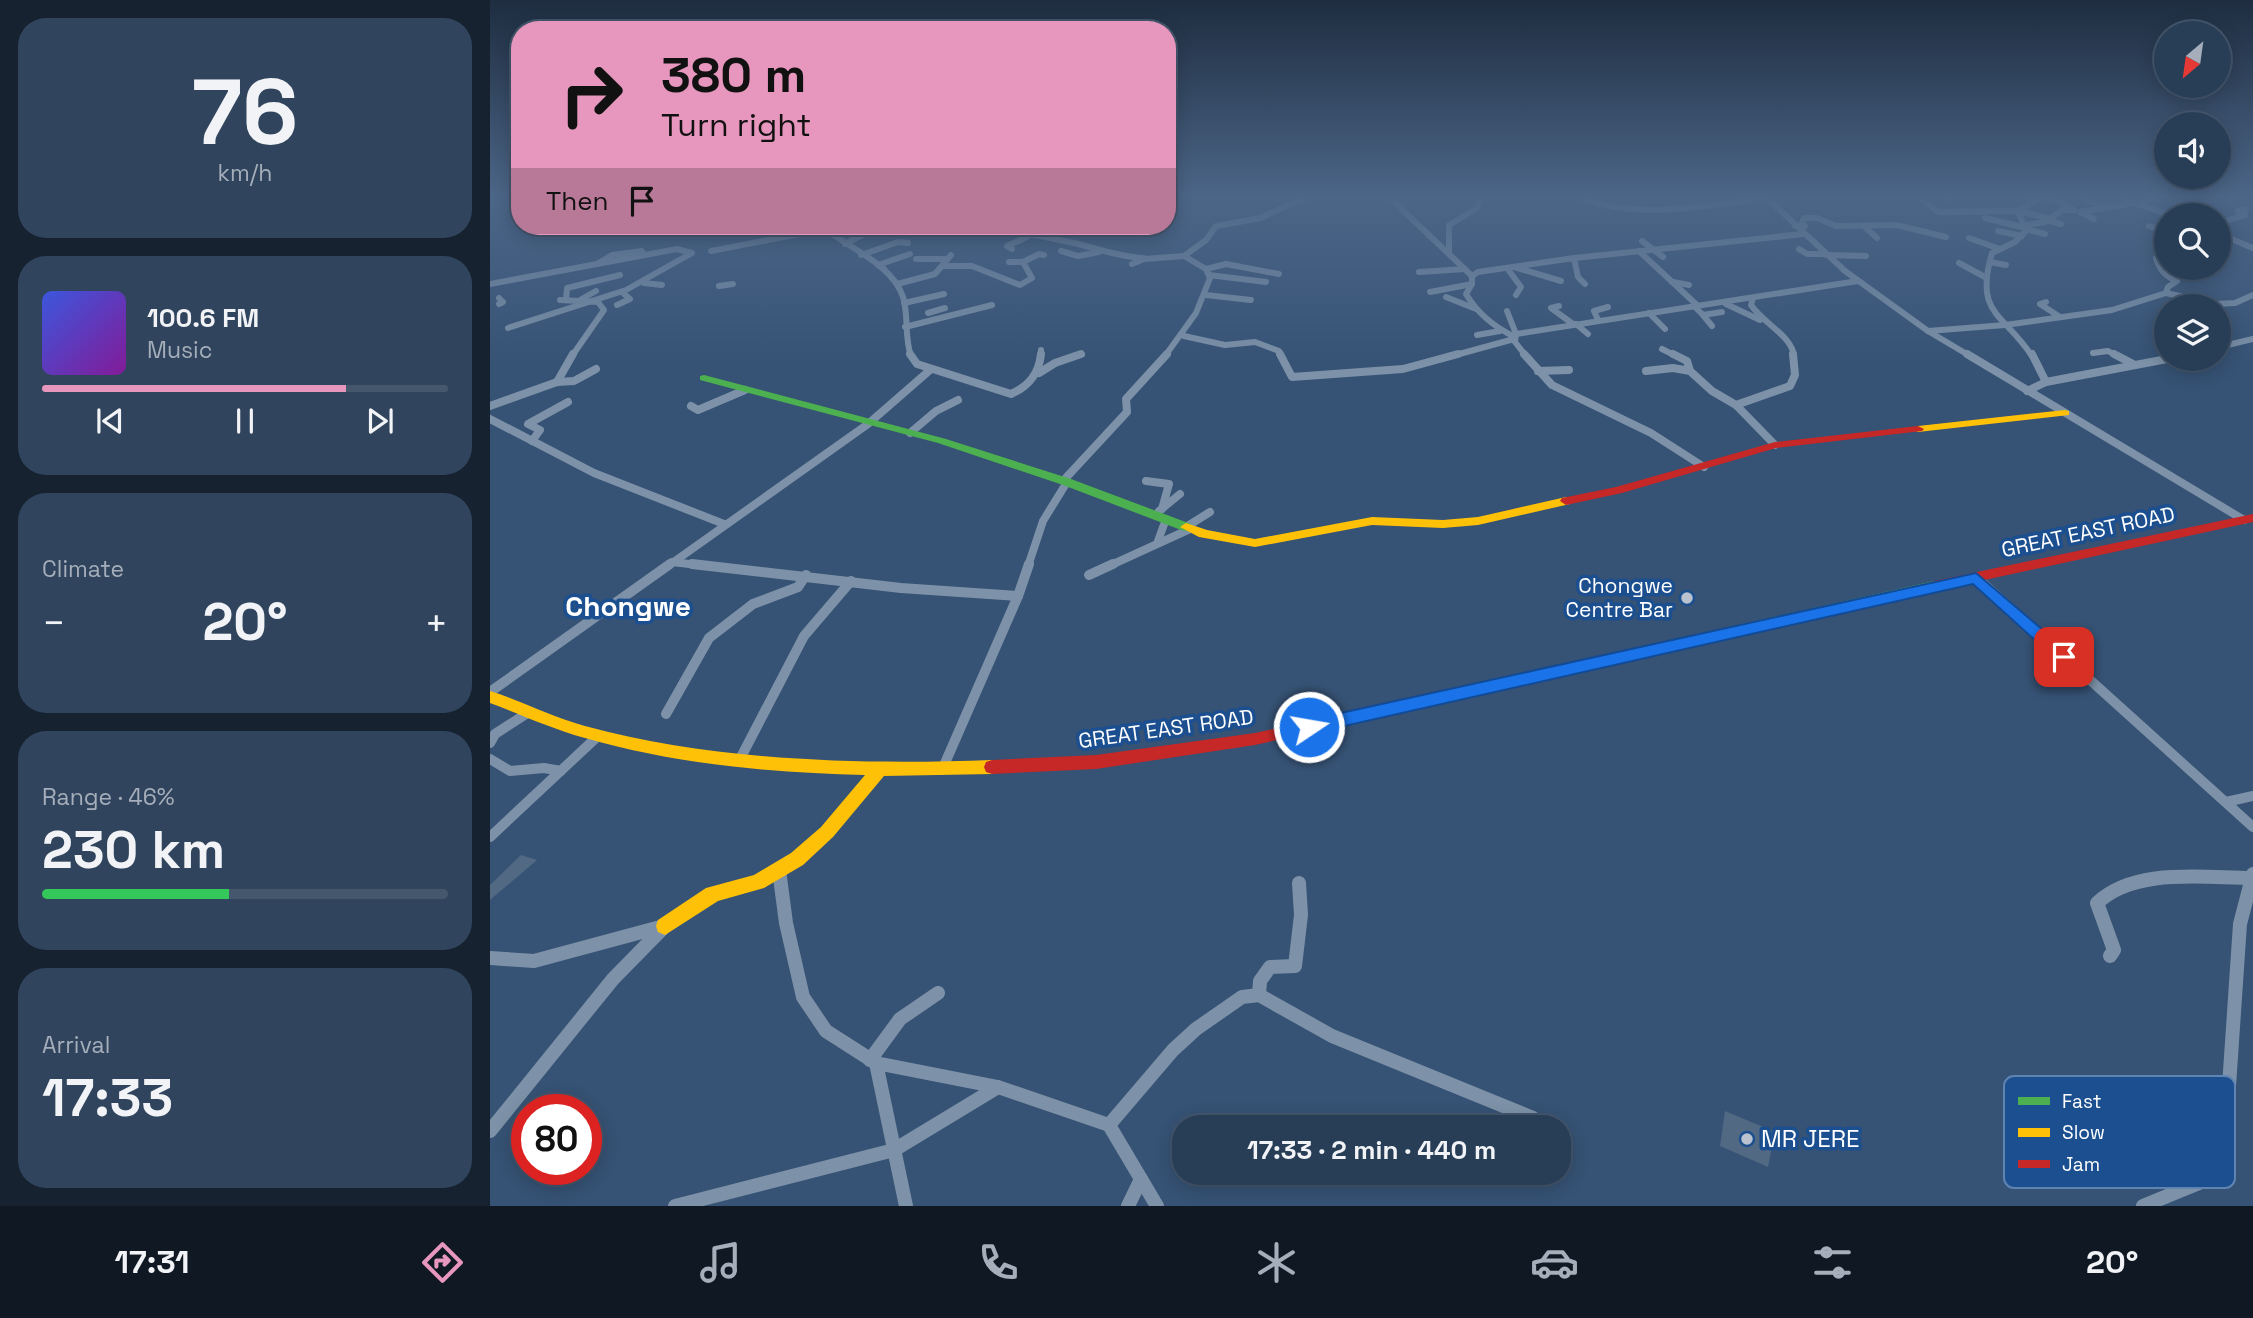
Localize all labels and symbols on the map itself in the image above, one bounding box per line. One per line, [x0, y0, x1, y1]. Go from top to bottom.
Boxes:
north arrow [2154, 21, 2231, 98]
street label: GREAT EAST ROAD [1999, 500, 2177, 563]
place label: Chongwe Centre Bar [1566, 572, 1673, 623]
district label: Chongwe [565, 588, 691, 624]
marker: Chongwe Centre Bar [1679, 590, 1695, 606]
pin [2034, 627, 2094, 687]
position arrow [1272, 690, 1346, 764]
street label: GREAT EAST ROAD [1077, 703, 1255, 754]
legend [2004, 1076, 2235, 1188]
text: Fast [2062, 1089, 2102, 1114]
speed limit sign: 80 [511, 1094, 602, 1185]
text: Slow [2062, 1120, 2105, 1145]
place label: MR JERE [1761, 1123, 1860, 1154]
marker: MR JERE [1739, 1131, 1755, 1147]
text: Jam [2062, 1152, 2100, 1177]

